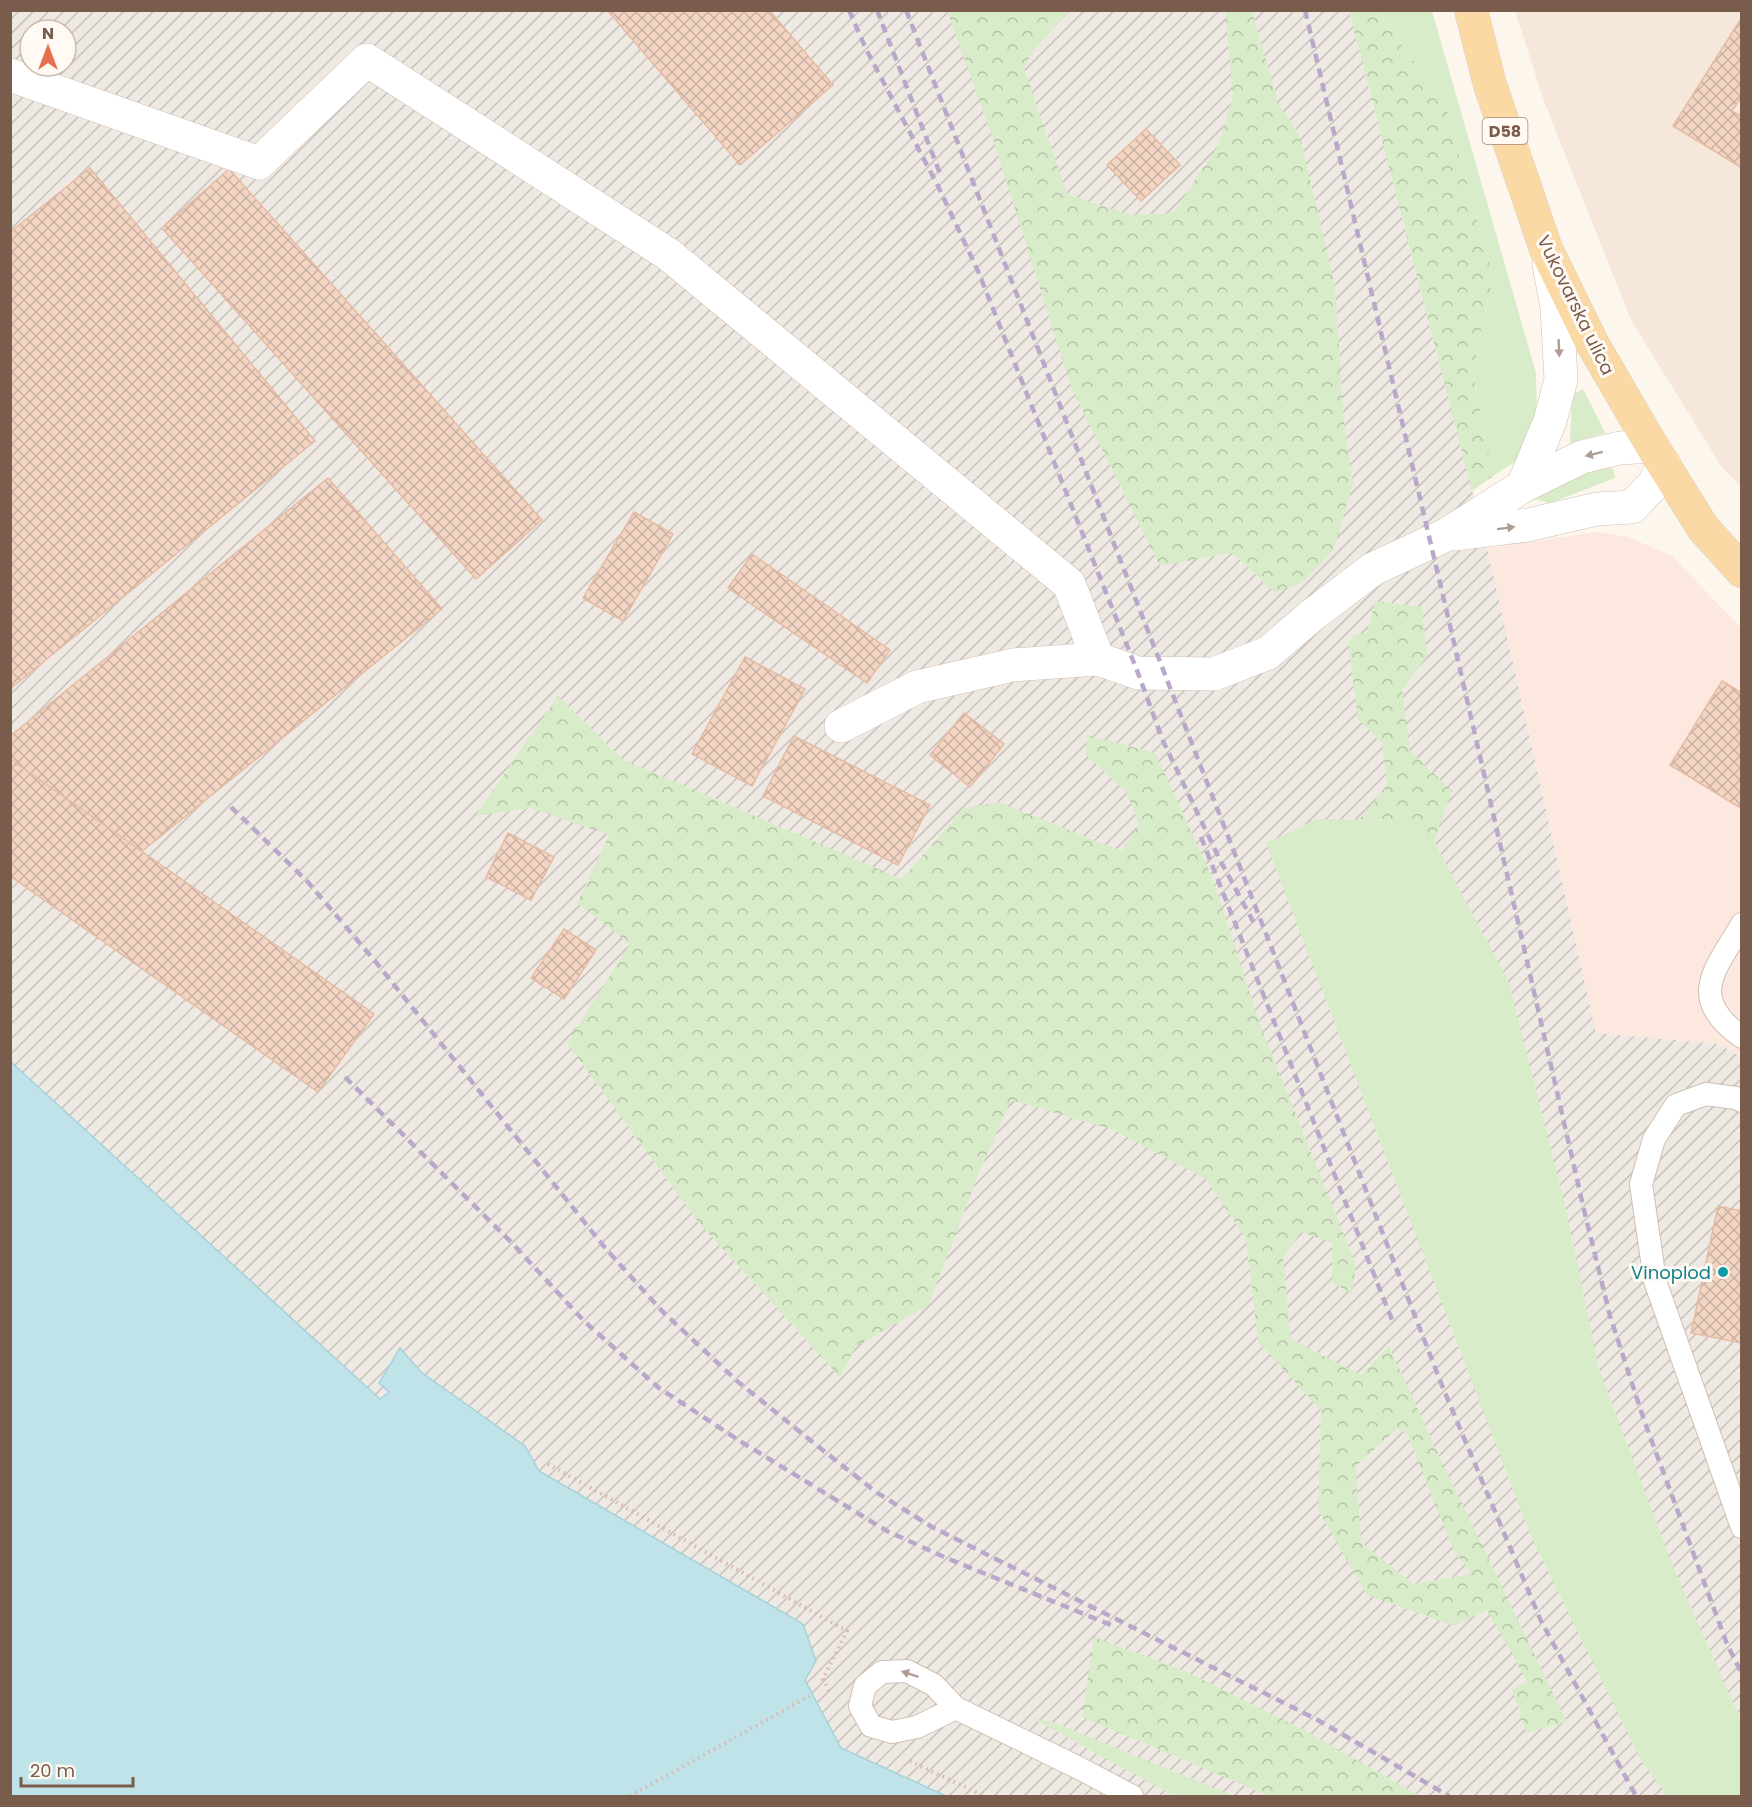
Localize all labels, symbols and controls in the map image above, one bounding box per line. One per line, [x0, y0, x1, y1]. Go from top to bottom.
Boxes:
north arrow [18, 18, 78, 78]
text: N [42, 22, 54, 45]
road number: D58 [1482, 118, 1528, 144]
street label: Vukovarska ulica [1531, 231, 1621, 379]
one-way arrow [1554, 339, 1563, 358]
one-way arrow [1585, 449, 1604, 459]
one-way arrow [1496, 523, 1515, 533]
place label: Vinoplod [1631, 1260, 1711, 1285]
marker: Vinoplod [1716, 1265, 1730, 1279]
one-way arrow [900, 1669, 918, 1679]
scale bar [21, 1750, 134, 1788]
text: 20 m [30, 1758, 75, 1783]

